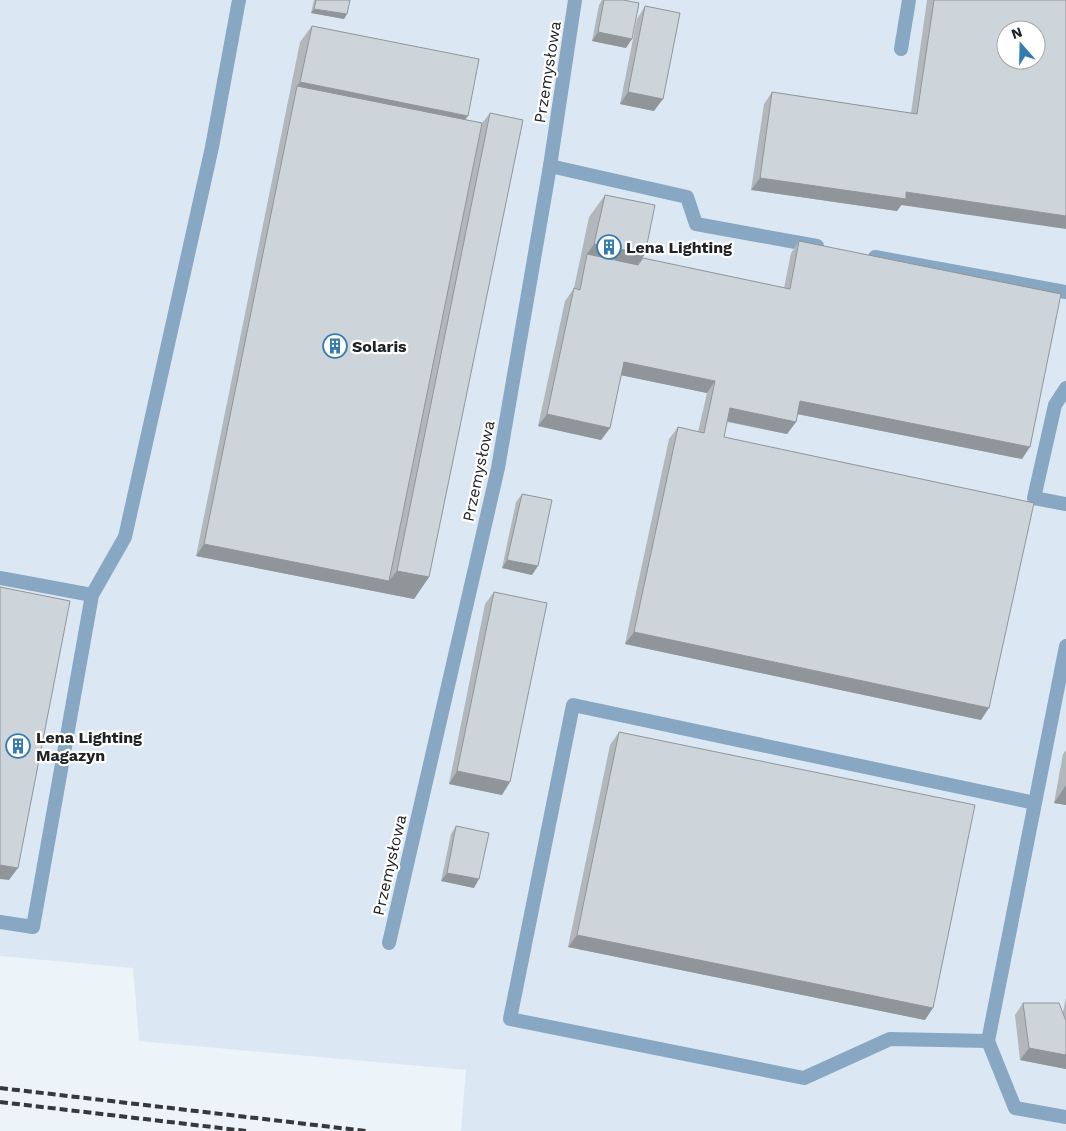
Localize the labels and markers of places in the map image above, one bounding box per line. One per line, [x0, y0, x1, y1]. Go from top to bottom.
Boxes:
building icon: Lena Lighting [596, 234, 622, 260]
place label: Lena Lighting [626, 238, 732, 257]
building icon: Solaris [322, 333, 348, 359]
place label: Solaris [352, 337, 407, 356]
place label: Lena Lighting Magazyn [36, 728, 142, 765]
building icon: Lena Lighting Magazyn [5, 733, 31, 759]

